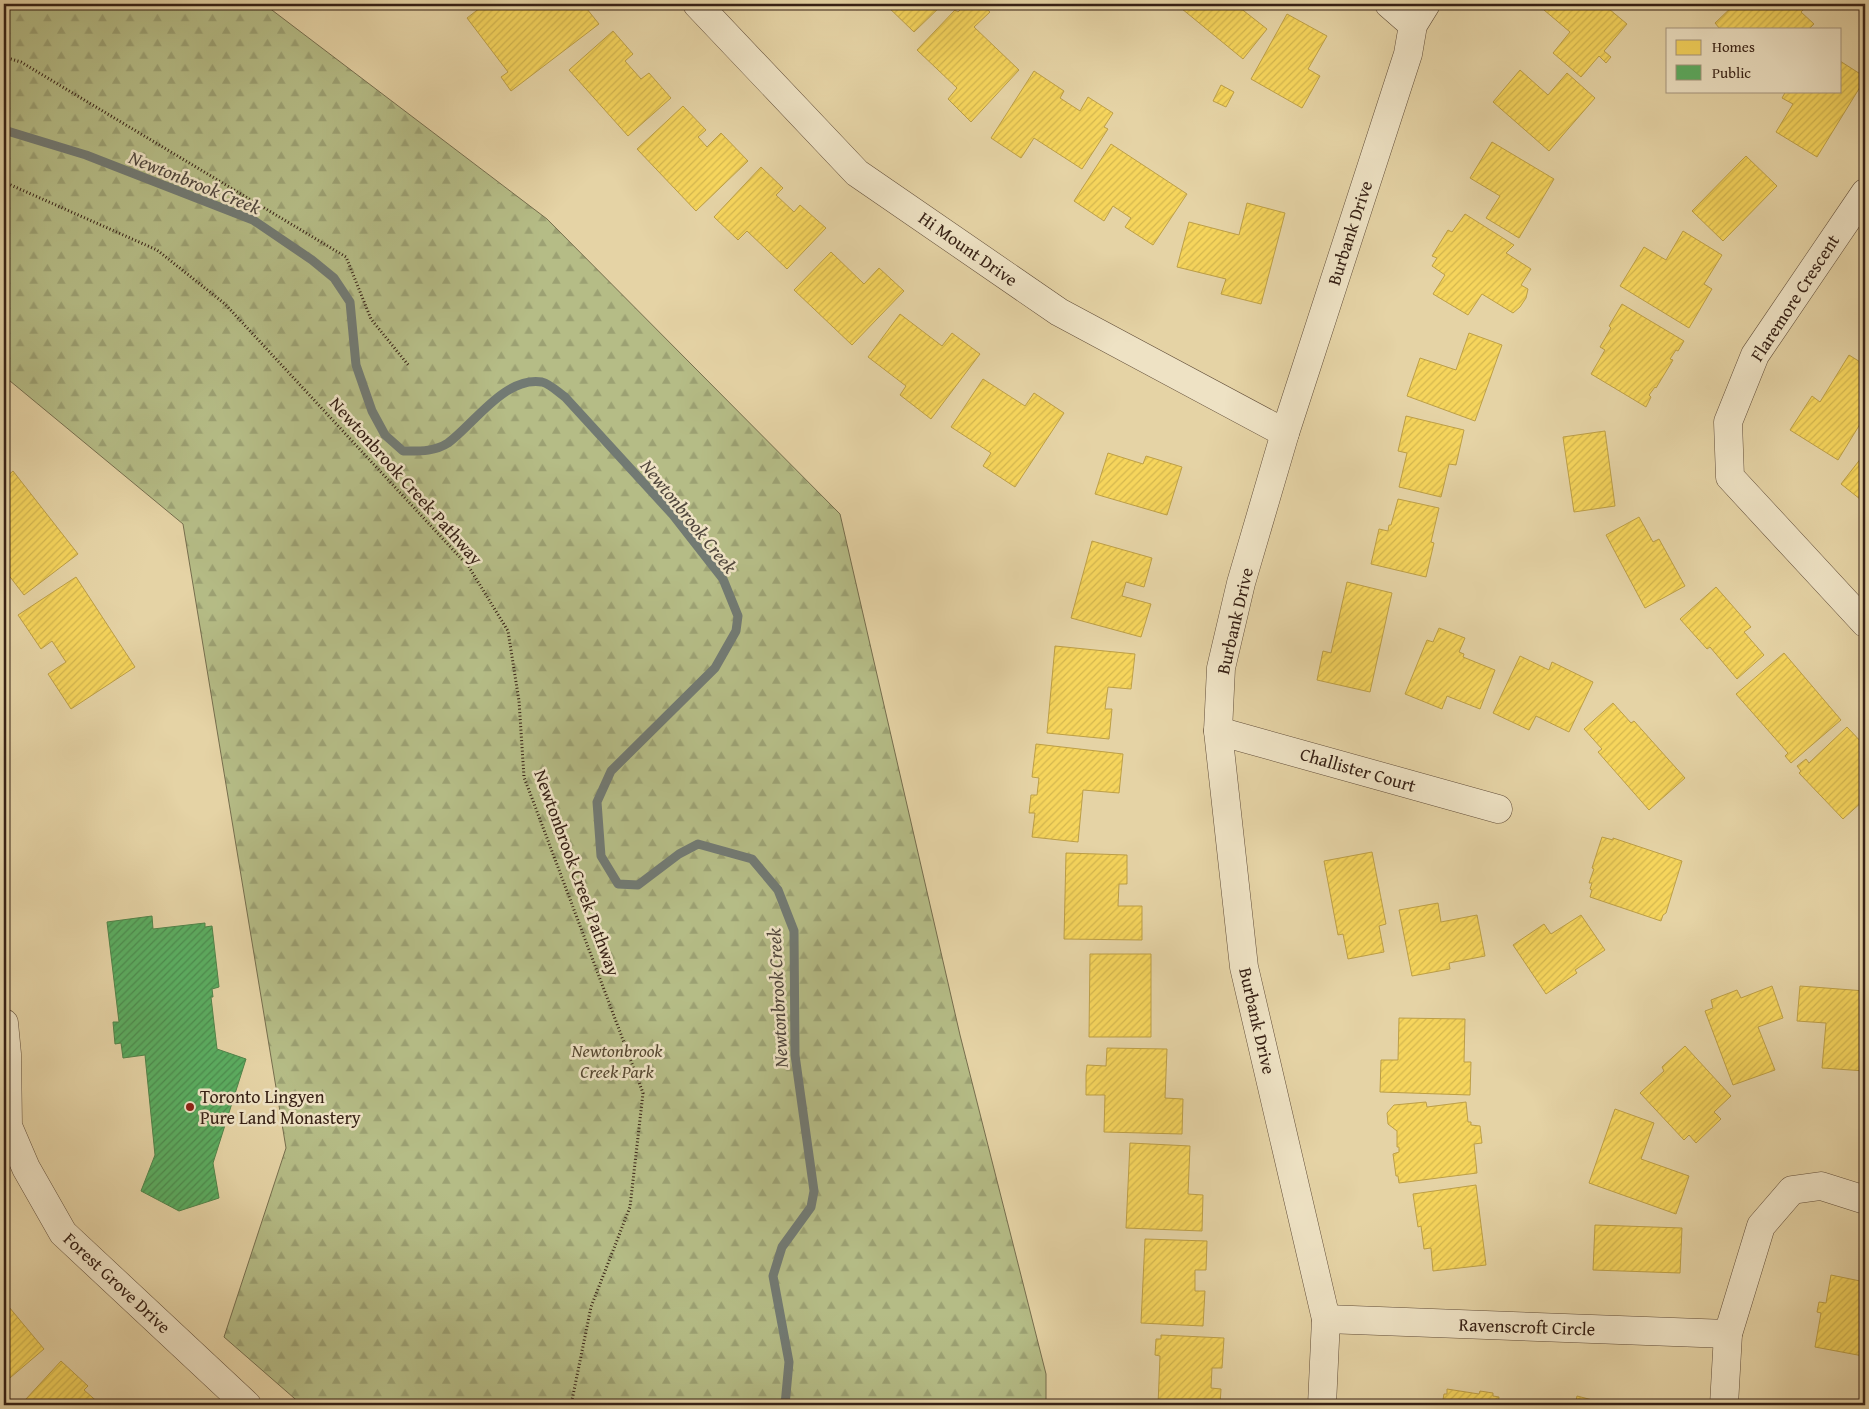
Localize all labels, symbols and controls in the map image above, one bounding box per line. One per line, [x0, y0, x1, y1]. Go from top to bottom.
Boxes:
legend [1666, 28, 1842, 92]
text: Homes [1712, 36, 1755, 57]
text: Public [1712, 62, 1751, 83]
water label: Newtonbrook Creek [124, 142, 265, 221]
street label: Burbank Drive [1320, 177, 1379, 289]
street label: Hi Mount Drive [913, 204, 1023, 293]
street label: Flaremore Crescent [1743, 228, 1846, 367]
street label: Newtonbrook Creek Pathway [323, 391, 489, 571]
water label: Newtonbrook Creek [633, 452, 744, 579]
street label: Burbank Drive [1209, 565, 1260, 677]
street label: Challister Court [1297, 740, 1420, 799]
street label: Newtonbrook Creek Pathway [527, 766, 627, 980]
water label: Newtonbrook Creek [759, 927, 795, 1070]
street label: Burbank Drive [1232, 965, 1283, 1077]
park label: Newtonbrook Creek Park [570, 1037, 663, 1085]
place label: Toronto Lingyen Pure Land Monastery [200, 1083, 361, 1131]
marker: Toronto Lingyen Pure Land Monastery [184, 1101, 196, 1113]
street label: Forest Grove Drive [58, 1226, 177, 1340]
street label: Ravenscroft Circle [1458, 1311, 1596, 1342]

